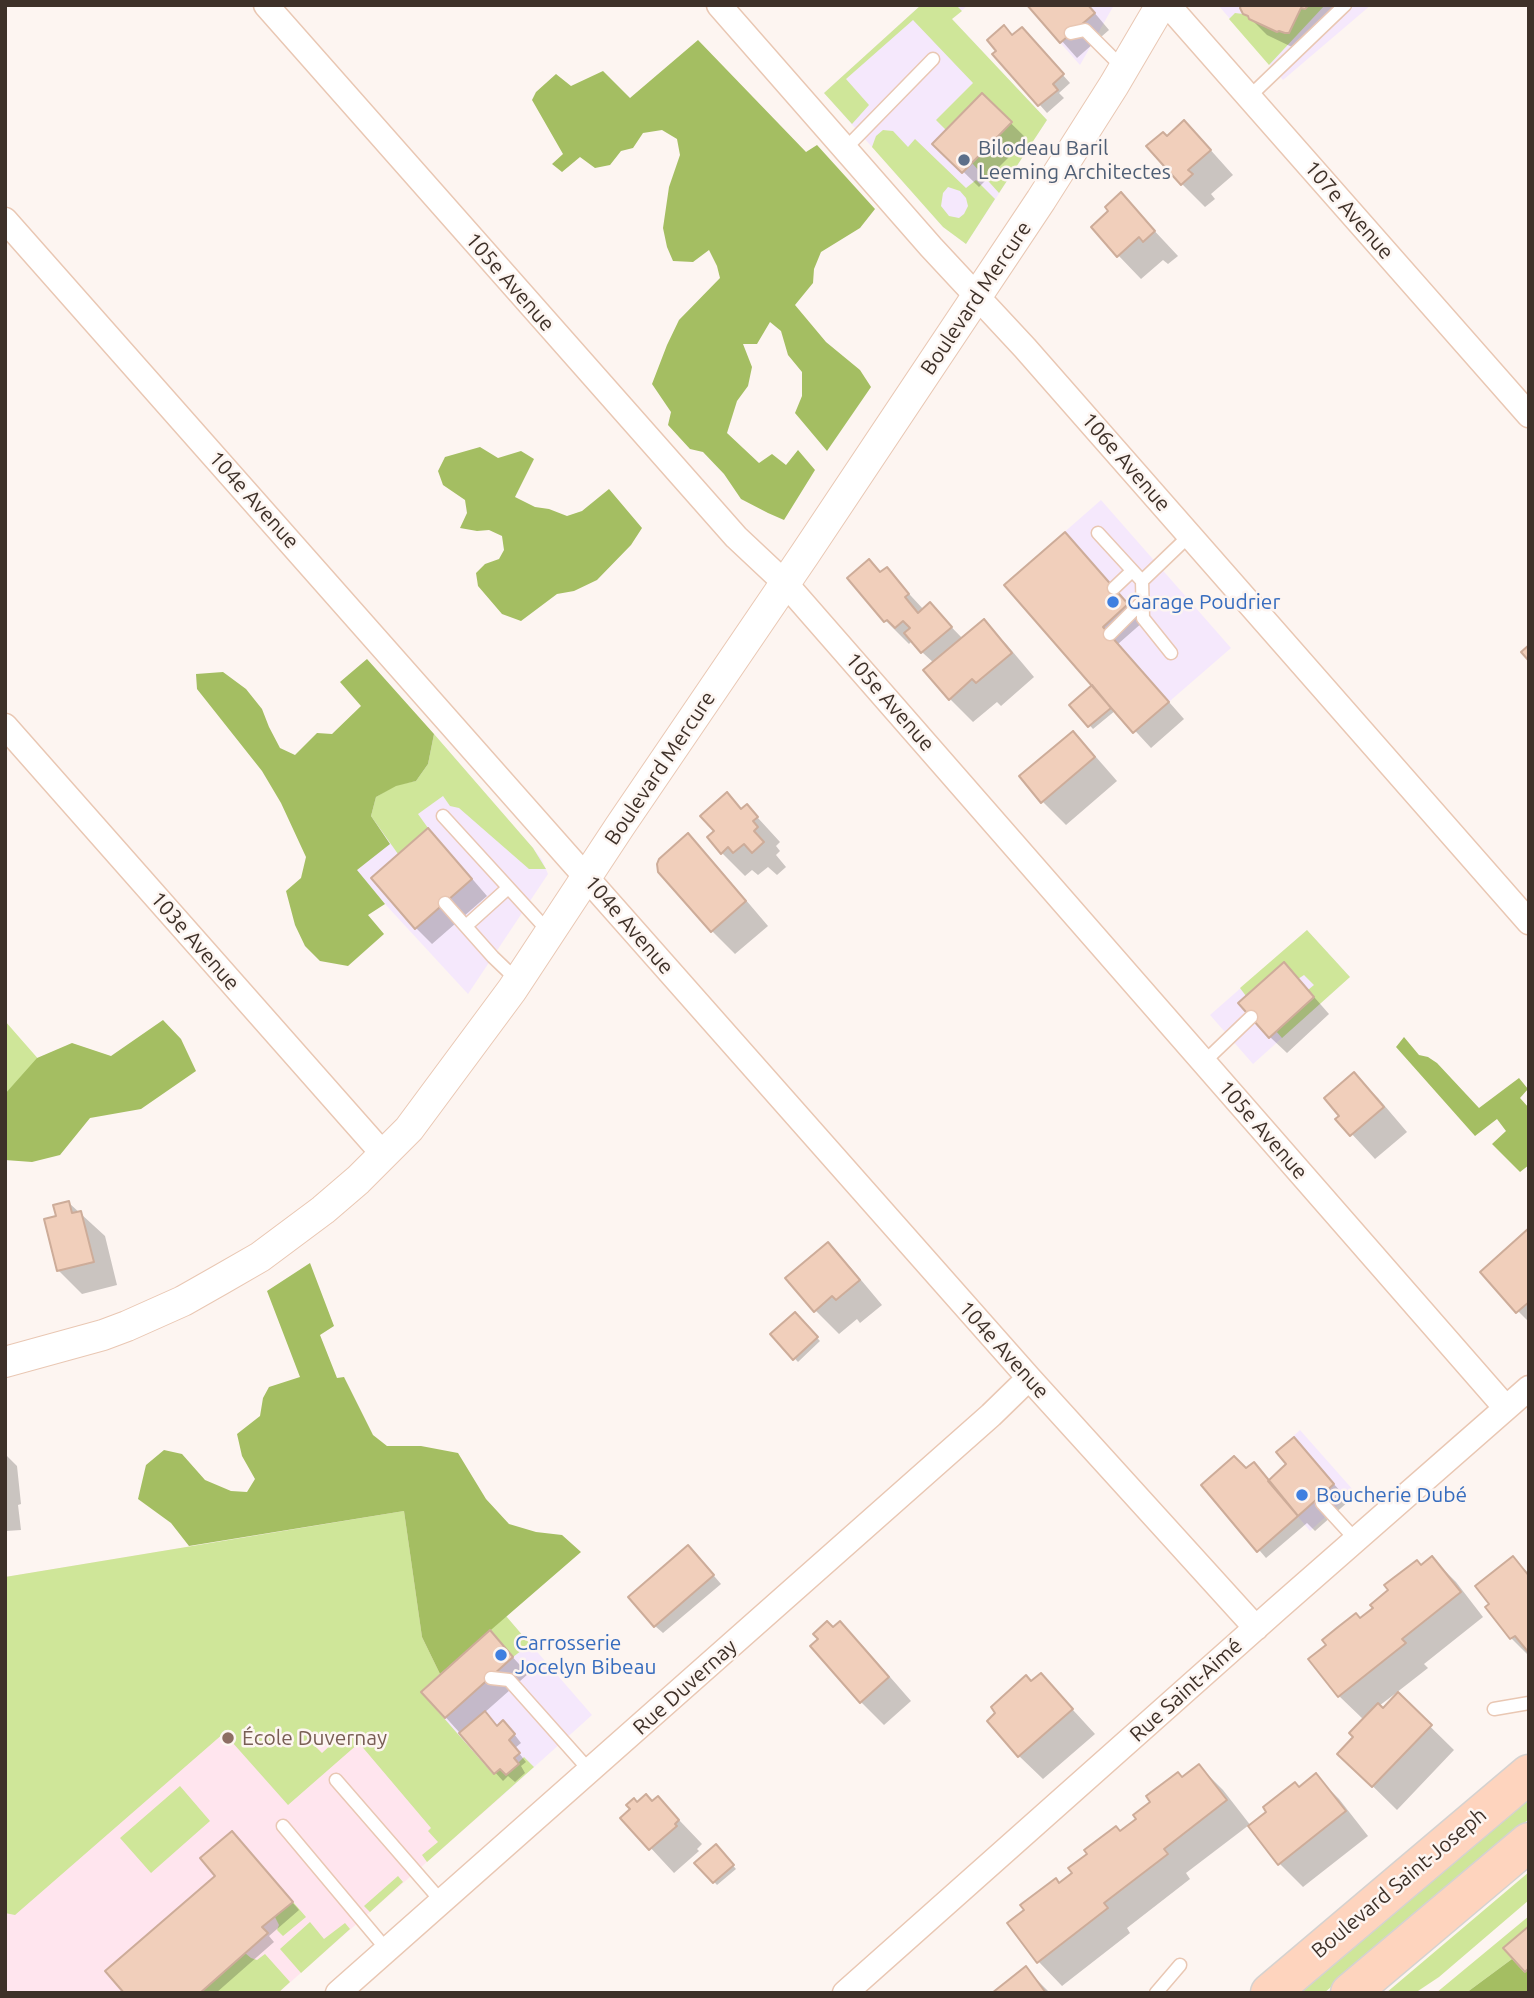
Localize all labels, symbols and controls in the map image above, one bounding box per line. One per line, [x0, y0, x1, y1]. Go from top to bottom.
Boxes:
place label: Bilodeau Baril Leeming Architectes [978, 135, 1171, 185]
marker: Bilodeau Baril Leeming Architectes [956, 152, 972, 168]
street label: 107e Avenue [1299, 155, 1399, 265]
street label: Boulevard Mercure [915, 216, 1037, 380]
street label: 105e Avenue [460, 227, 560, 337]
street label: 106e Avenue [1076, 407, 1176, 517]
street label: 104e Avenue [204, 446, 304, 554]
place label: Garage Poudrier [1127, 589, 1280, 615]
marker: Garage Poudrier [1105, 594, 1121, 610]
street label: 105e Avenue [840, 647, 940, 757]
street label: Boulevard Mercure [599, 686, 721, 850]
street label: 104e Avenue [579, 870, 679, 980]
street label: 103e Avenue [145, 886, 245, 996]
street label: 105e Avenue [1213, 1075, 1313, 1185]
street label: 104e Avenue [954, 1296, 1054, 1404]
place label: Boucherie Dubé [1316, 1482, 1467, 1508]
marker: Boucherie Dubé [1294, 1487, 1310, 1503]
place label: Carrosserie Jocelyn Bibeau [515, 1630, 656, 1680]
street label: Rue Saint-Aimé [1125, 1633, 1247, 1747]
street label: Rue Duvernay [628, 1634, 742, 1740]
marker: Carrosserie Jocelyn Bibeau [493, 1647, 509, 1663]
place label: École Duvernay [242, 1725, 387, 1751]
marker: École Duvernay [220, 1730, 236, 1746]
street label: Boulevard Saint-Joseph [1306, 1802, 1492, 1964]

